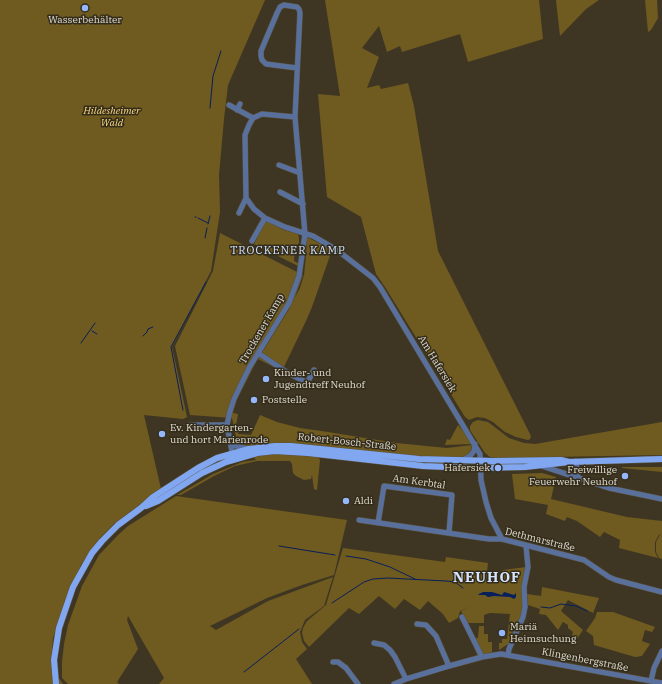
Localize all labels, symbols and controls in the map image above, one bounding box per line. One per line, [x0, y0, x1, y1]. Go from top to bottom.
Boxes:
marker: Wasserbehälter [80, 3, 90, 13]
place label: Wasserbehälter [48, 14, 122, 26]
park label: Hildesheimer Wald [84, 105, 140, 128]
district label: TROCKENER KAMP [230, 244, 346, 258]
street label: Trockener Kamp [237, 292, 287, 366]
street label: Am Hafersiek [415, 333, 459, 395]
place label: Kinder- und Jugendtreff Neuhof [274, 367, 365, 390]
marker: Kinder- und Jugendtreff Neuhof [261, 374, 271, 384]
place label: Poststelle [262, 394, 307, 406]
marker: Poststelle [249, 395, 259, 405]
place label: Ev. Kindergarten- und hort Marienrode [170, 422, 268, 446]
marker: Ev. Kindergarten- und hort Marienrode [157, 429, 167, 439]
street label: Robert-Bosch-Straße [297, 431, 397, 453]
place label: Hafersiek [444, 462, 490, 474]
marker: Hafersiek [493, 463, 503, 473]
place label: Freiwillige Feuerwehr Neuhof [529, 464, 617, 488]
marker: Freiwillige Feuerwehr Neuhof [620, 471, 630, 481]
street label: Am Kerbtal [392, 472, 446, 492]
place label: Aldi [354, 495, 373, 507]
marker: Aldi [341, 496, 351, 506]
street label: Dethmarstraße [504, 526, 576, 554]
district label: NEUHOF [453, 570, 521, 586]
place label: Mariä Heimsuchung [510, 621, 576, 644]
marker: Mariä Heimsuchung [497, 628, 507, 638]
street label: Klingenbergstraße [541, 646, 629, 674]

